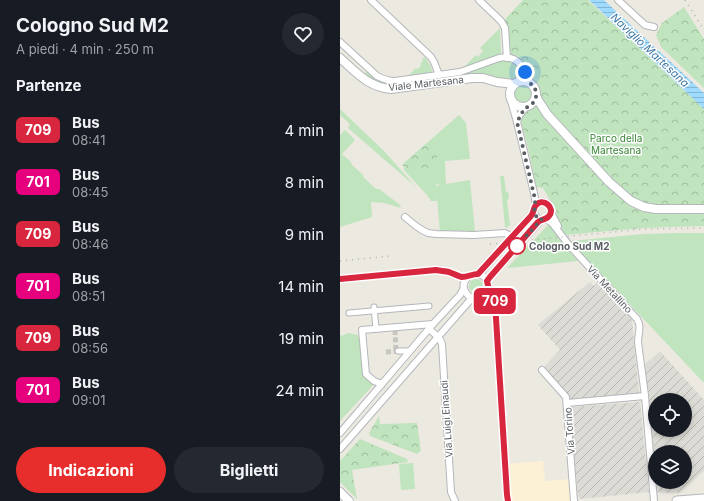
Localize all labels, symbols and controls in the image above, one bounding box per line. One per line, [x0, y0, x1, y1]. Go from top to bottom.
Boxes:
water label: Naviglio Martesana [608, 10, 692, 90]
button: heart [282, 13, 324, 55]
text: Cologno Sud M2 [16, 14, 169, 37]
text: A piedi · 4 min · 250 m [16, 41, 154, 57]
your location [515, 62, 535, 82]
street label: Viale Martesana [388, 73, 464, 93]
text: Partenze [16, 76, 82, 95]
text: Bus [72, 113, 100, 132]
text: 709 [25, 121, 51, 138]
text: 4 min [284, 121, 324, 140]
text: 08:41 [72, 132, 105, 148]
park label: Parco della Martesana [590, 132, 642, 156]
text: Bus [72, 165, 100, 184]
text: 701 [26, 173, 50, 190]
text: 8 min [285, 173, 324, 192]
text: 08:45 [72, 184, 108, 200]
text: Bus [72, 217, 100, 236]
text: 709 [25, 225, 51, 242]
text: 9 min [285, 225, 324, 244]
text: 08:46 [72, 236, 108, 252]
marker: Cologno Sud M2 [508, 237, 526, 255]
place label: Cologno Sud M2 [529, 240, 609, 253]
street label: Via Metallino [585, 263, 635, 315]
text: Bus [72, 269, 100, 288]
text: 701 [26, 277, 50, 294]
text: 14 min [278, 277, 324, 296]
text: 08:51 [72, 288, 105, 304]
line badge: 709 [472, 288, 518, 314]
text: 709 [482, 292, 508, 309]
text: Bus [72, 321, 100, 340]
text: 709 [25, 329, 51, 346]
text: 19 min [279, 329, 324, 348]
text: 08:56 [72, 340, 108, 356]
text: Bus [72, 373, 100, 392]
street label: Via Luigi Einaudi [437, 380, 455, 458]
text: 701 [26, 381, 50, 398]
text: 24 min [276, 381, 324, 400]
text: 09:01 [72, 392, 106, 408]
map controls [648, 393, 692, 489]
button: locate [648, 393, 692, 437]
street label: Via Torino [561, 407, 577, 455]
button: layers [648, 445, 692, 489]
button: Indicazioni [16, 447, 166, 493]
button: Biglietti [174, 447, 324, 493]

